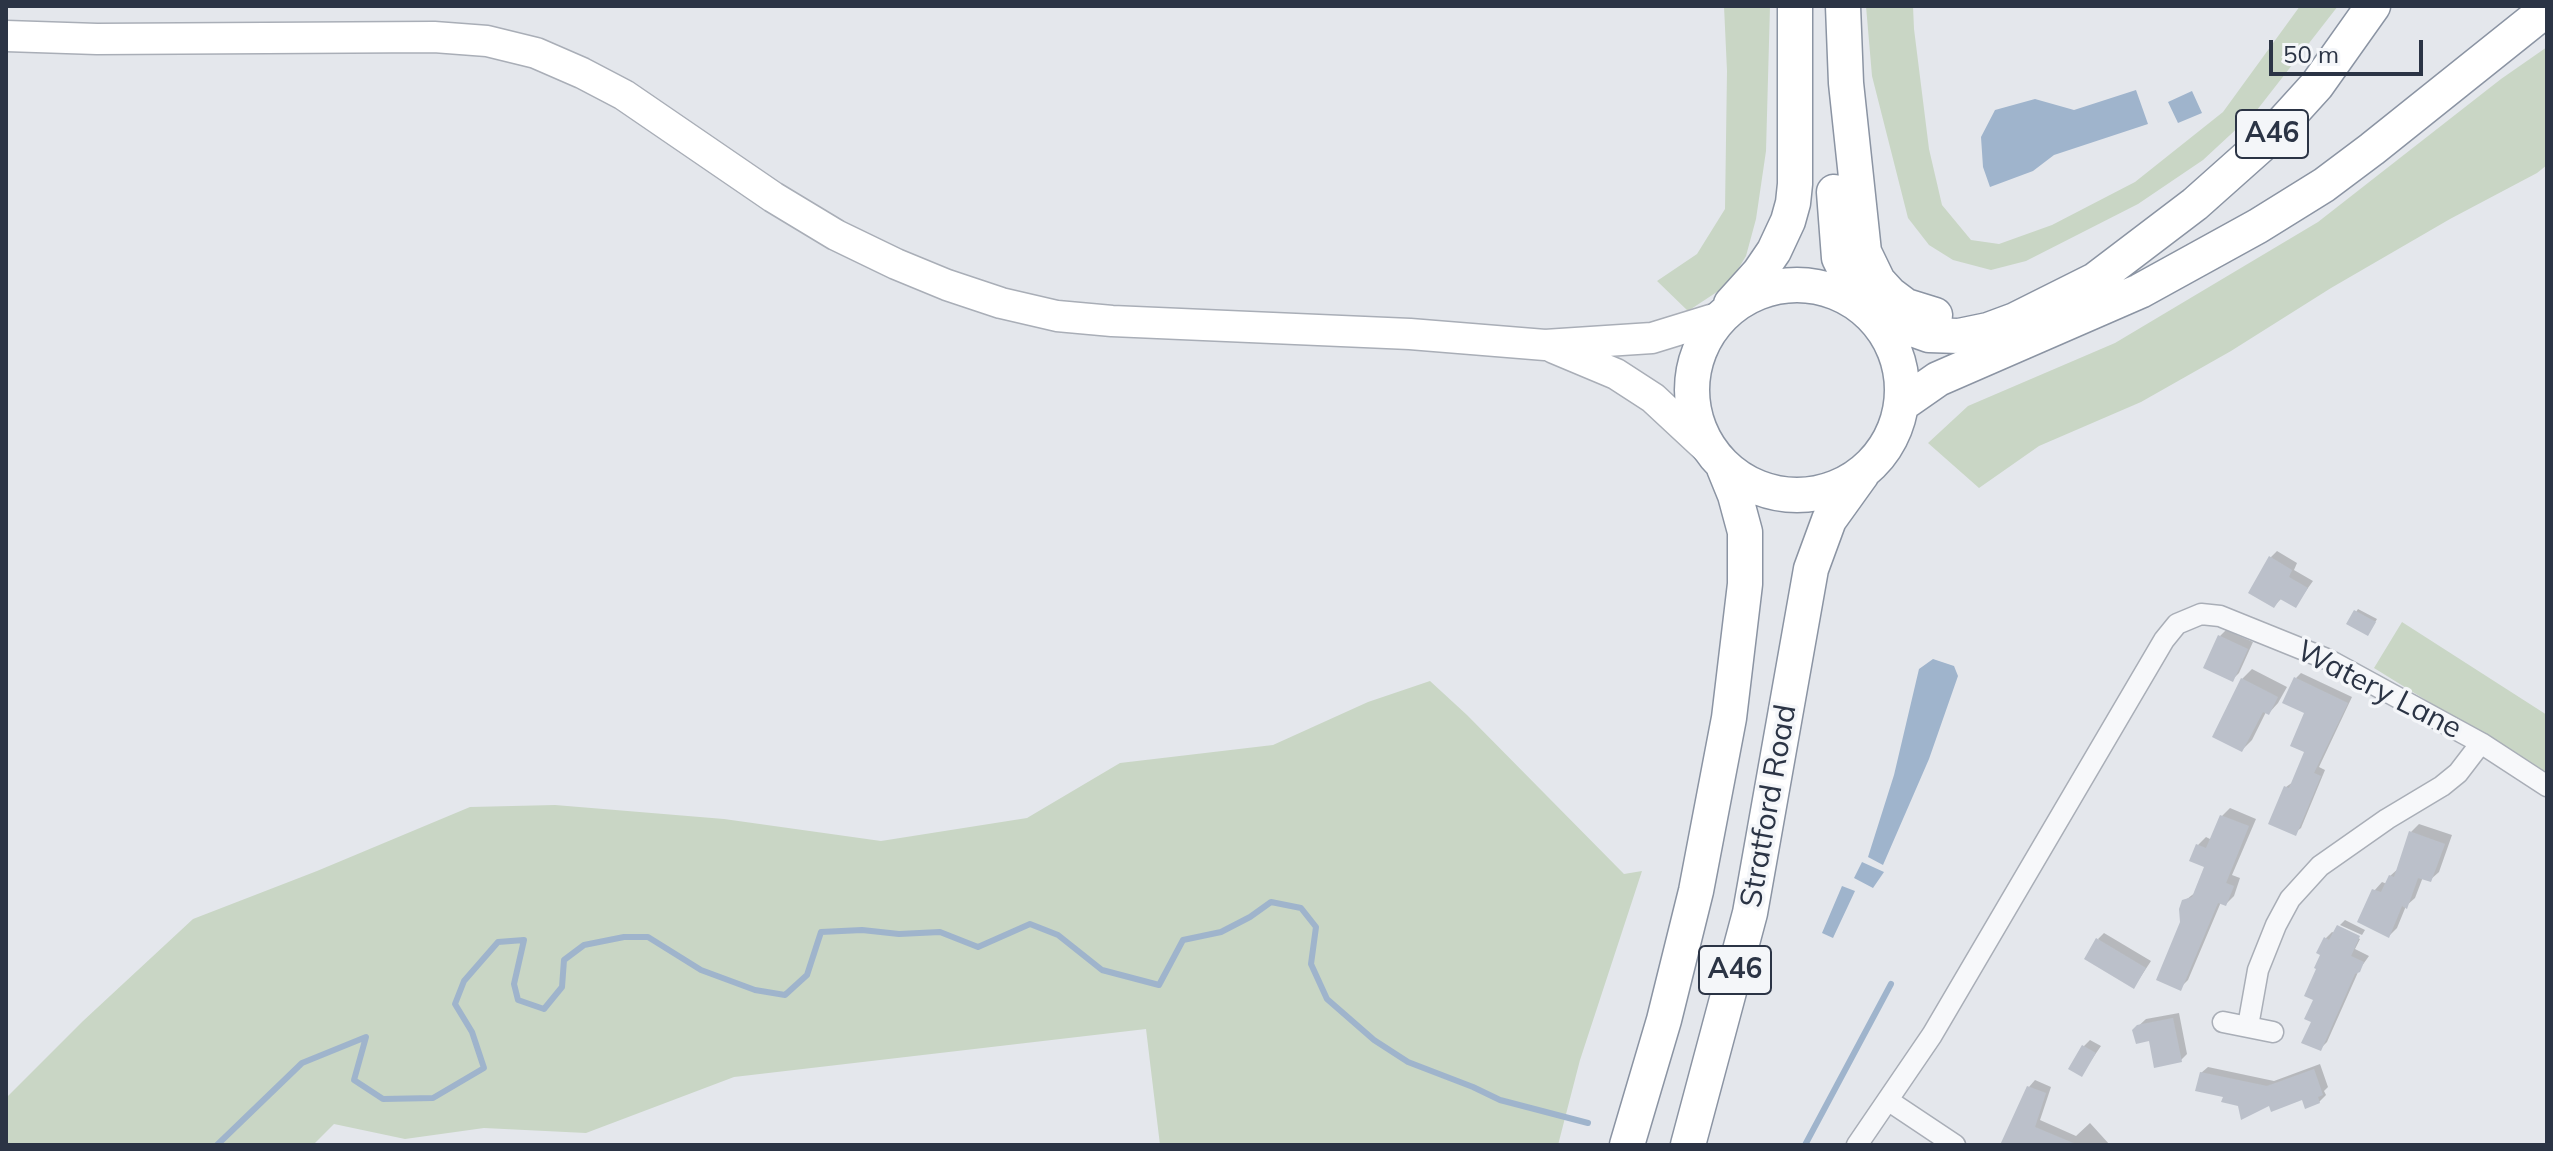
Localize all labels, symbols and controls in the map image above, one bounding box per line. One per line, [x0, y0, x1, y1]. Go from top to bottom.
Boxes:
scale bar [2273, 24, 2427, 74]
text: 50 m [2283, 39, 2339, 69]
road number: A46 [2236, 110, 2308, 158]
street label: Watery Lane [2291, 633, 2467, 747]
street label: Stratford Road [1733, 702, 1805, 910]
road number: A46 [1699, 946, 1771, 994]

